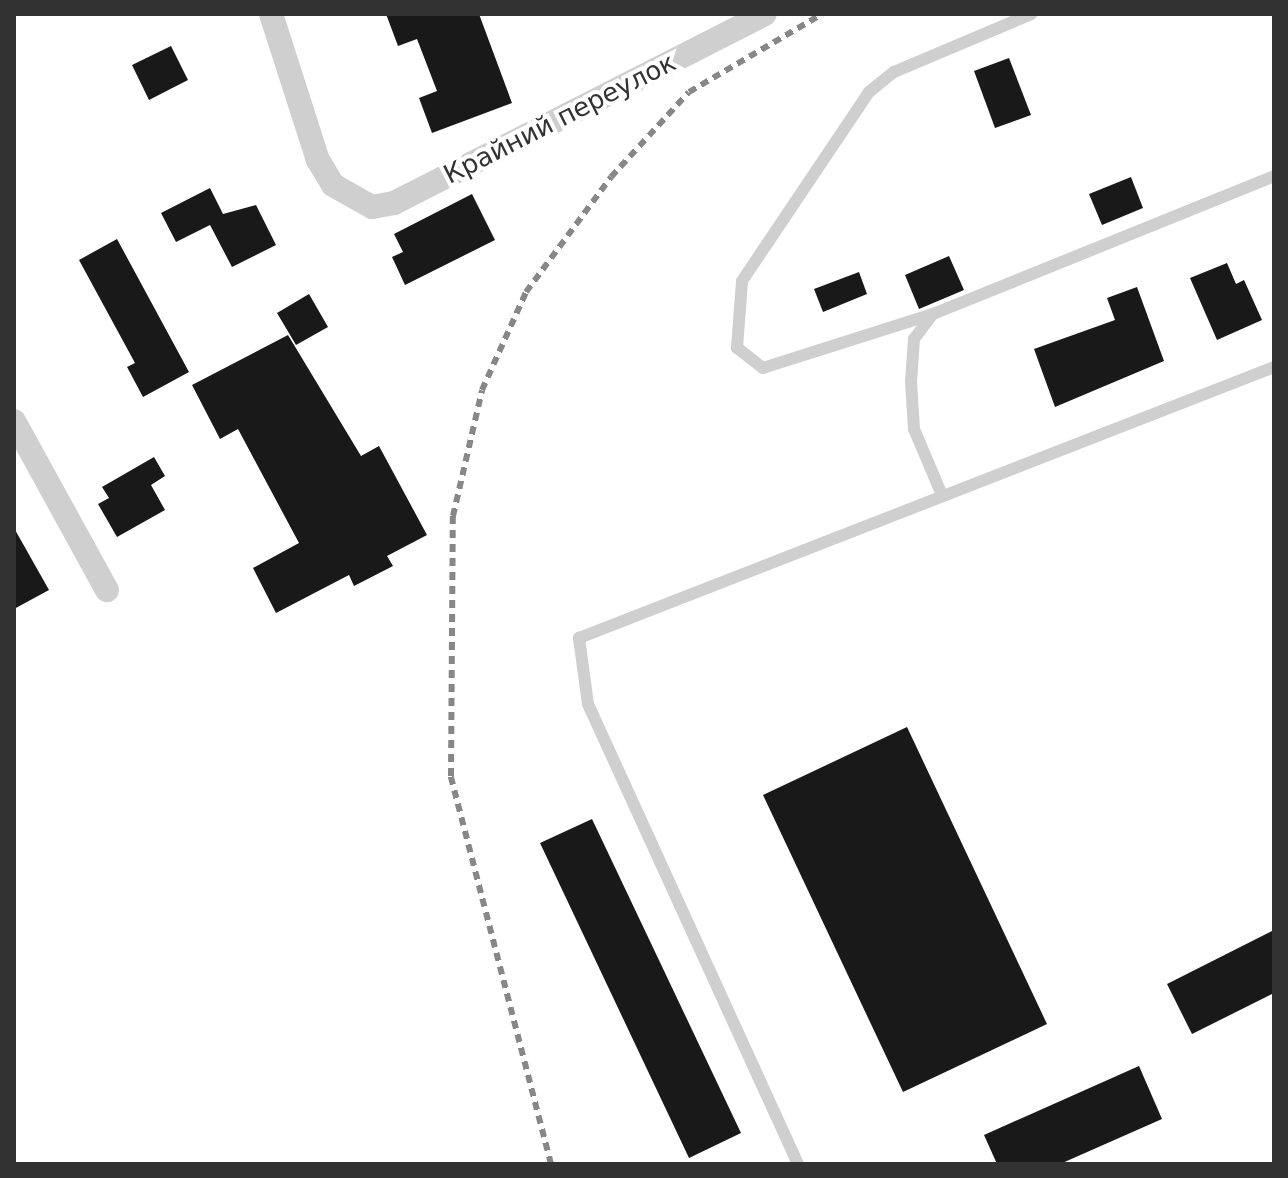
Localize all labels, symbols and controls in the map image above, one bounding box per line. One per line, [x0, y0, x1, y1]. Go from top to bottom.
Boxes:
street label: Крайний переулок [439, 47, 681, 191]

